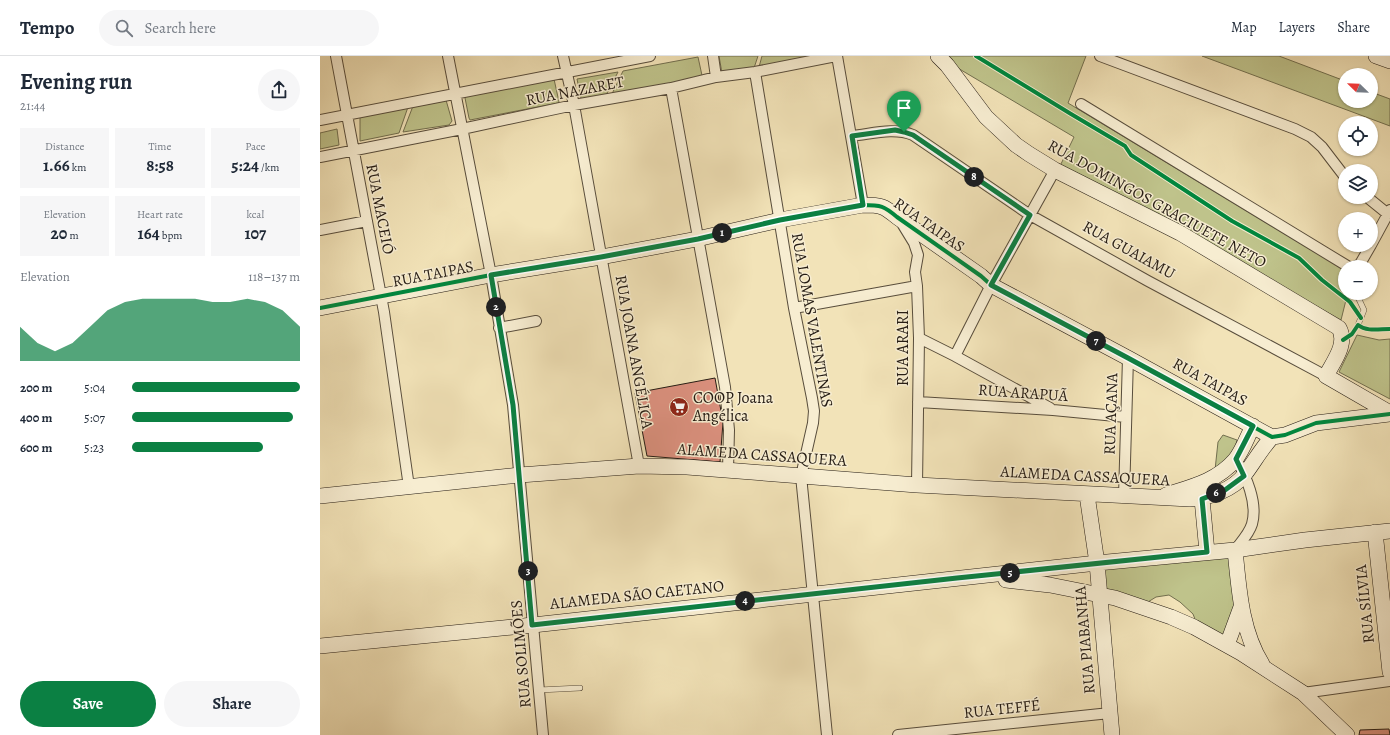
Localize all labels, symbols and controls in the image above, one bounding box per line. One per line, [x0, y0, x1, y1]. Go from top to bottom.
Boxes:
search box [99, 10, 379, 46]
text: Tempo [20, 15, 75, 41]
icon: search [113, 17, 135, 39]
text: Search here [145, 18, 216, 38]
text: Map [1231, 18, 1257, 37]
text: Layers [1279, 18, 1315, 37]
text: Share [1337, 18, 1370, 37]
text: Evening run [20, 67, 132, 97]
north arrow [1338, 68, 1378, 108]
map controls [1338, 68, 1378, 300]
button: share [258, 69, 300, 111]
street label: RUA NAZARET [524, 71, 626, 111]
pin [887, 91, 921, 132]
text: 21:44 [20, 97, 46, 114]
icon: arrive [893, 97, 915, 119]
button: locate [1338, 116, 1378, 156]
street label: RUA DOMINGOS GRACIUETE NETO [1044, 135, 1270, 273]
text: Distance [45, 139, 84, 154]
text: Time [149, 139, 171, 154]
text: Pace [245, 139, 266, 154]
text: 1.66 [43, 154, 70, 177]
text: 8:58 [146, 154, 174, 177]
text: 5:24 [231, 154, 259, 177]
text: km [70, 160, 86, 175]
text: /km [259, 160, 279, 175]
street label: RUA MACEIÓ [360, 162, 400, 256]
button: layers [1338, 164, 1378, 204]
pin: 8 [964, 167, 984, 187]
text: 8 [971, 169, 977, 184]
street label: RUA TAIPAS [889, 192, 969, 258]
text: Elevation [44, 207, 86, 222]
text: Heart rate [137, 207, 183, 222]
text: kcal [247, 207, 264, 222]
button: + [1338, 212, 1378, 252]
street label: RUA GUAIAMU [1079, 215, 1179, 285]
text: 20 [51, 222, 67, 245]
text: 164 [138, 222, 160, 245]
text: 107 [244, 222, 266, 245]
pin: 1 [712, 223, 732, 243]
text: 1 [720, 225, 724, 240]
text: m [67, 228, 79, 243]
text: bpm [160, 228, 182, 243]
street label: RUA LOMAS VALENTINAS [786, 231, 838, 409]
street label: RUA TAIPAS [390, 255, 476, 293]
button: − [1338, 260, 1378, 300]
text: Elevation [20, 268, 70, 285]
text: 118–137 m [248, 268, 300, 285]
street label: RUA JOANA ANGÉLICA [610, 273, 658, 431]
pin: 2 [486, 297, 506, 317]
text: 2 [493, 299, 499, 314]
street label: RUA ARARI [892, 310, 914, 386]
pin: 7 [1086, 331, 1106, 351]
text: 7 [1094, 333, 1098, 348]
street label: RUA TAIPAS [1169, 352, 1251, 412]
street label: RUA AÇANA [1099, 372, 1123, 455]
text: 200 m [20, 379, 53, 396]
text: 5:04 [84, 379, 106, 396]
street label: RUA ARAPUÃ [977, 379, 1069, 407]
place label: COOP Joana Angélica [692, 387, 774, 427]
supermarket icon: COOP Joana Angélica [668, 396, 690, 418]
text: 400 m [20, 409, 52, 426]
text: 5:07 [84, 409, 105, 426]
street label: ALAMEDA CASSAQUERA [675, 438, 848, 472]
text: 600 m [20, 439, 52, 456]
text: 5:23 [84, 439, 104, 456]
street label: ALAMEDA CASSAQUERA [999, 461, 1171, 491]
pin: 6 [1206, 483, 1226, 503]
text: 6 [1213, 485, 1219, 500]
pin: 3 [518, 561, 538, 581]
text: 3 [526, 563, 530, 578]
pin: 5 [1000, 563, 1020, 583]
street label: RUA SÍLVIA [1350, 563, 1380, 645]
text: 5 [1008, 565, 1012, 580]
street label: ALAMEDA SÃO CAETANO [548, 575, 725, 615]
street label: RUA PIABANHA [1069, 585, 1101, 695]
pin: 4 [735, 591, 755, 611]
text: 4 [742, 593, 748, 608]
street label: RUA SOLIMÕES [505, 599, 537, 709]
button: Save [20, 681, 156, 727]
button: Share [164, 681, 300, 727]
street label: RUA TEFFÉ [963, 694, 1041, 724]

